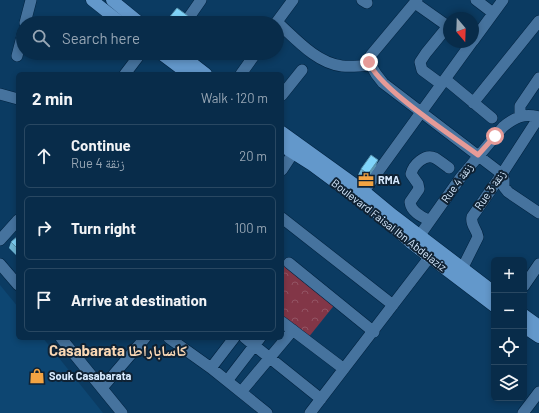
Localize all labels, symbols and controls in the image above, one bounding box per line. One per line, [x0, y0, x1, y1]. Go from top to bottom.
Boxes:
north arrow [443, 12, 479, 48]
search box [16, 16, 284, 60]
icon: search [30, 27, 52, 49]
text: Search here [62, 29, 140, 47]
route end [360, 53, 378, 71]
text: 2 min [32, 88, 73, 108]
text: Walk · 120 m [201, 90, 268, 106]
route start [486, 127, 504, 145]
text: Continue [71, 136, 131, 154]
icon: ahead [33, 145, 55, 167]
text: 20 m [239, 148, 267, 164]
text: Rue 4 زنقة [71, 155, 125, 171]
street label: Rue 4 زنقة [438, 160, 475, 205]
street label: Rue 3 زنقة [471, 168, 508, 212]
office icon: RMA [357, 171, 375, 189]
place label: RMA [378, 173, 401, 186]
street label: Boulevard Faisal Ibn Abdelaziz [329, 176, 449, 274]
icon: right [33, 217, 55, 239]
text: Turn right [71, 219, 136, 237]
text: 100 m [234, 220, 267, 236]
map controls [491, 257, 527, 401]
button: + [491, 257, 527, 293]
icon: arrive [33, 289, 55, 311]
text: Arrive at destination [71, 291, 207, 309]
button: − [491, 293, 527, 329]
button: locate [491, 329, 527, 365]
district label: Casabarata كاساباراطا [49, 341, 187, 360]
button: layers [491, 365, 527, 401]
shop icon: Souk Casabarata [28, 367, 46, 385]
place label: Souk Casabarata [49, 369, 132, 382]

